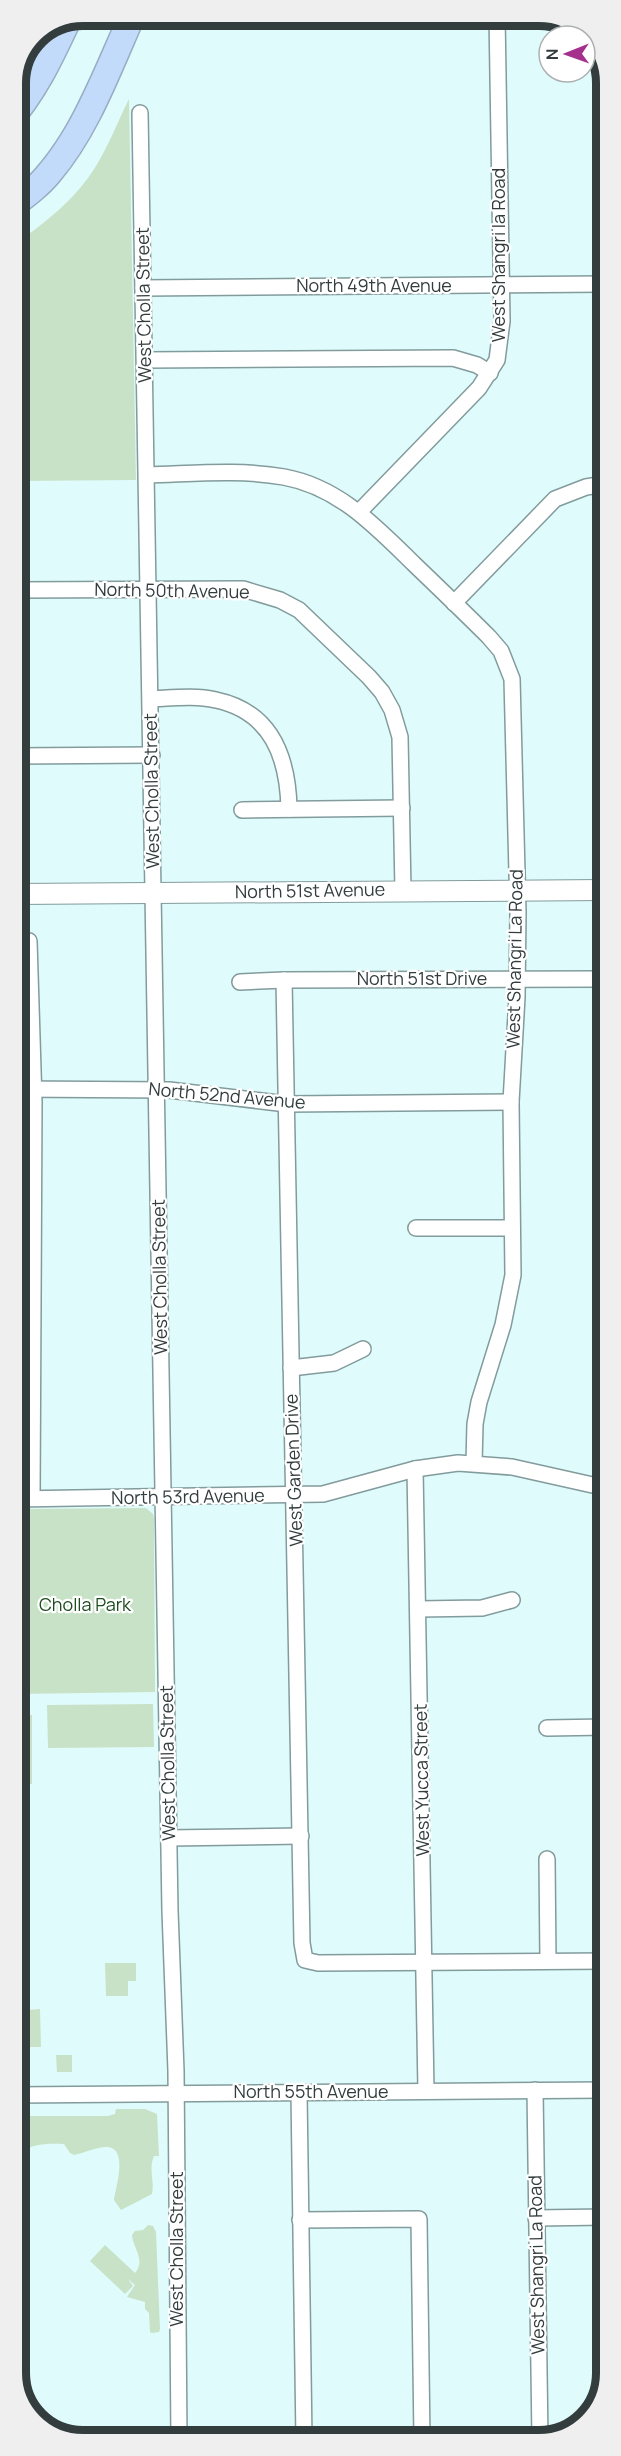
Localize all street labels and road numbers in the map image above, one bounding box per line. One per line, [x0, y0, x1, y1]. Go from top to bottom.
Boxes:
street label: West Shangri la Road [486, 168, 510, 342]
street label: West Cholla Street [130, 227, 156, 383]
street label: North 49th Avenue [296, 273, 452, 297]
street label: North 50th Avenue [94, 577, 250, 603]
street label: West Cholla Street [138, 713, 164, 869]
street label: West Shangri La Road [500, 869, 528, 1049]
street label: North 51st Avenue [235, 877, 385, 903]
street label: North 51st Drive [357, 966, 487, 990]
street label: North 52nd Avenue [148, 1076, 307, 1114]
street label: West Cholla Street [146, 1199, 172, 1355]
street label: West Garden Drive [278, 1393, 308, 1547]
street label: North 53rd Avenue [111, 1483, 265, 1509]
street label: West Cholla Street [154, 1685, 180, 1841]
street label: West Yucca Street [408, 1704, 434, 1857]
street label: North 55th Avenue [234, 2079, 388, 2103]
street label: West Cholla Street [164, 2171, 188, 2327]
street label: West Shangri La Road [522, 2175, 550, 2355]

